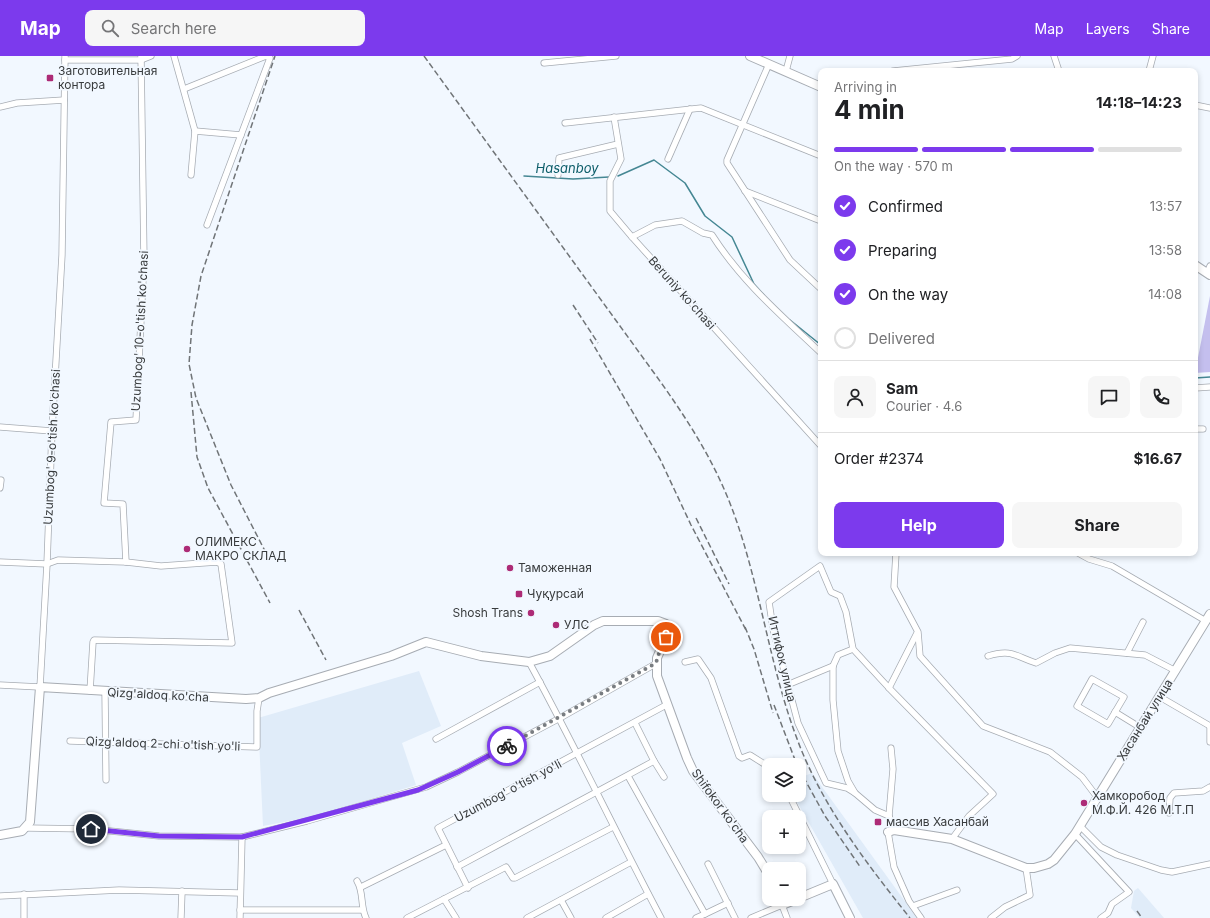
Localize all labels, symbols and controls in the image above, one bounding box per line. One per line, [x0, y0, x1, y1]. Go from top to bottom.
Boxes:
search box [85, 10, 365, 46]
text: Map [20, 17, 61, 40]
icon: search [99, 17, 121, 39]
text: Search here [131, 19, 216, 38]
text: Map [1035, 20, 1064, 37]
text: Layers [1086, 20, 1130, 37]
text: Share [1152, 20, 1190, 37]
place label: Заготовительная контора [58, 63, 157, 92]
marker: Заготовительная контора [45, 73, 55, 83]
text: Arriving in [834, 79, 897, 95]
text: 14:18–14:23 [1096, 93, 1182, 112]
text: 4 min [834, 94, 905, 125]
text: On the way · 570 m [834, 158, 953, 174]
water label: Hasanboy [536, 160, 599, 176]
icon: check [834, 195, 856, 217]
text: Confirmed [868, 197, 943, 216]
text: 13:57 [1150, 198, 1182, 214]
icon: check [834, 239, 856, 261]
text: Preparing [868, 241, 937, 260]
text: 13:58 [1149, 242, 1182, 258]
street label: Uzumbog' 10-o'tish ko'chasi [128, 250, 151, 412]
street label: Beruniy ko'chasi [646, 253, 719, 332]
icon: check [834, 283, 856, 305]
text: On the way [868, 285, 948, 304]
text: 14:08 [1148, 286, 1182, 302]
text: Delivered [868, 329, 935, 348]
street label: Uzumbog' 9-o'tish ko'chasi [40, 369, 63, 525]
button: person [834, 376, 876, 418]
button: chat [1088, 376, 1130, 418]
button: phone [1140, 376, 1182, 418]
text: Sam [886, 379, 918, 398]
text: Courier · 4.6 [886, 398, 962, 414]
text: Order #2374 [834, 449, 924, 468]
text: $16.67 [1133, 449, 1182, 468]
button: Help [834, 502, 1004, 548]
button: Share [1012, 502, 1182, 548]
place label: ОЛИМЕКС МАКРО СКЛАД [195, 534, 286, 563]
marker: ОЛИМЕКС МАКРО СКЛАД [182, 544, 192, 554]
place label: Таможенная [518, 560, 592, 575]
marker: Таможенная [505, 563, 515, 573]
place label: Чуқурсай [527, 586, 584, 601]
marker: Чуқурсай [514, 589, 524, 599]
place label: Shosh Trans [452, 605, 523, 620]
marker: Shosh Trans [526, 608, 536, 618]
street label: Иттифок улица [765, 615, 800, 703]
place label: УЛС [564, 617, 590, 632]
marker: УЛС [551, 620, 561, 630]
pin [649, 620, 683, 654]
icon: bag [655, 626, 677, 648]
street label: Хасанбай улица [1113, 676, 1176, 763]
street label: Qizg'aldoq ko'cha [107, 684, 209, 705]
courier [487, 726, 527, 766]
street label: Qizg'aldoq 2-chi o'tish yo'li [85, 733, 241, 754]
icon: bike [496, 735, 518, 757]
street label: Uzumbog' o'tish yo'li [452, 756, 564, 825]
map controls [762, 758, 806, 906]
button: layers [762, 758, 806, 802]
street label: Shifokor ko'cha [689, 766, 752, 846]
place label: Хамкоробод М.Ф.Й. 426 М.Т.П [1092, 788, 1194, 817]
marker: Хамкоробод М.Ф.Й. 426 М.Т.П [1079, 798, 1089, 808]
button: + [762, 810, 806, 854]
pin [74, 812, 108, 846]
place label: массив Хасанбай [886, 814, 989, 829]
marker: массив Хасанбай [873, 817, 883, 827]
icon: home [80, 818, 102, 840]
button: − [762, 862, 806, 906]

